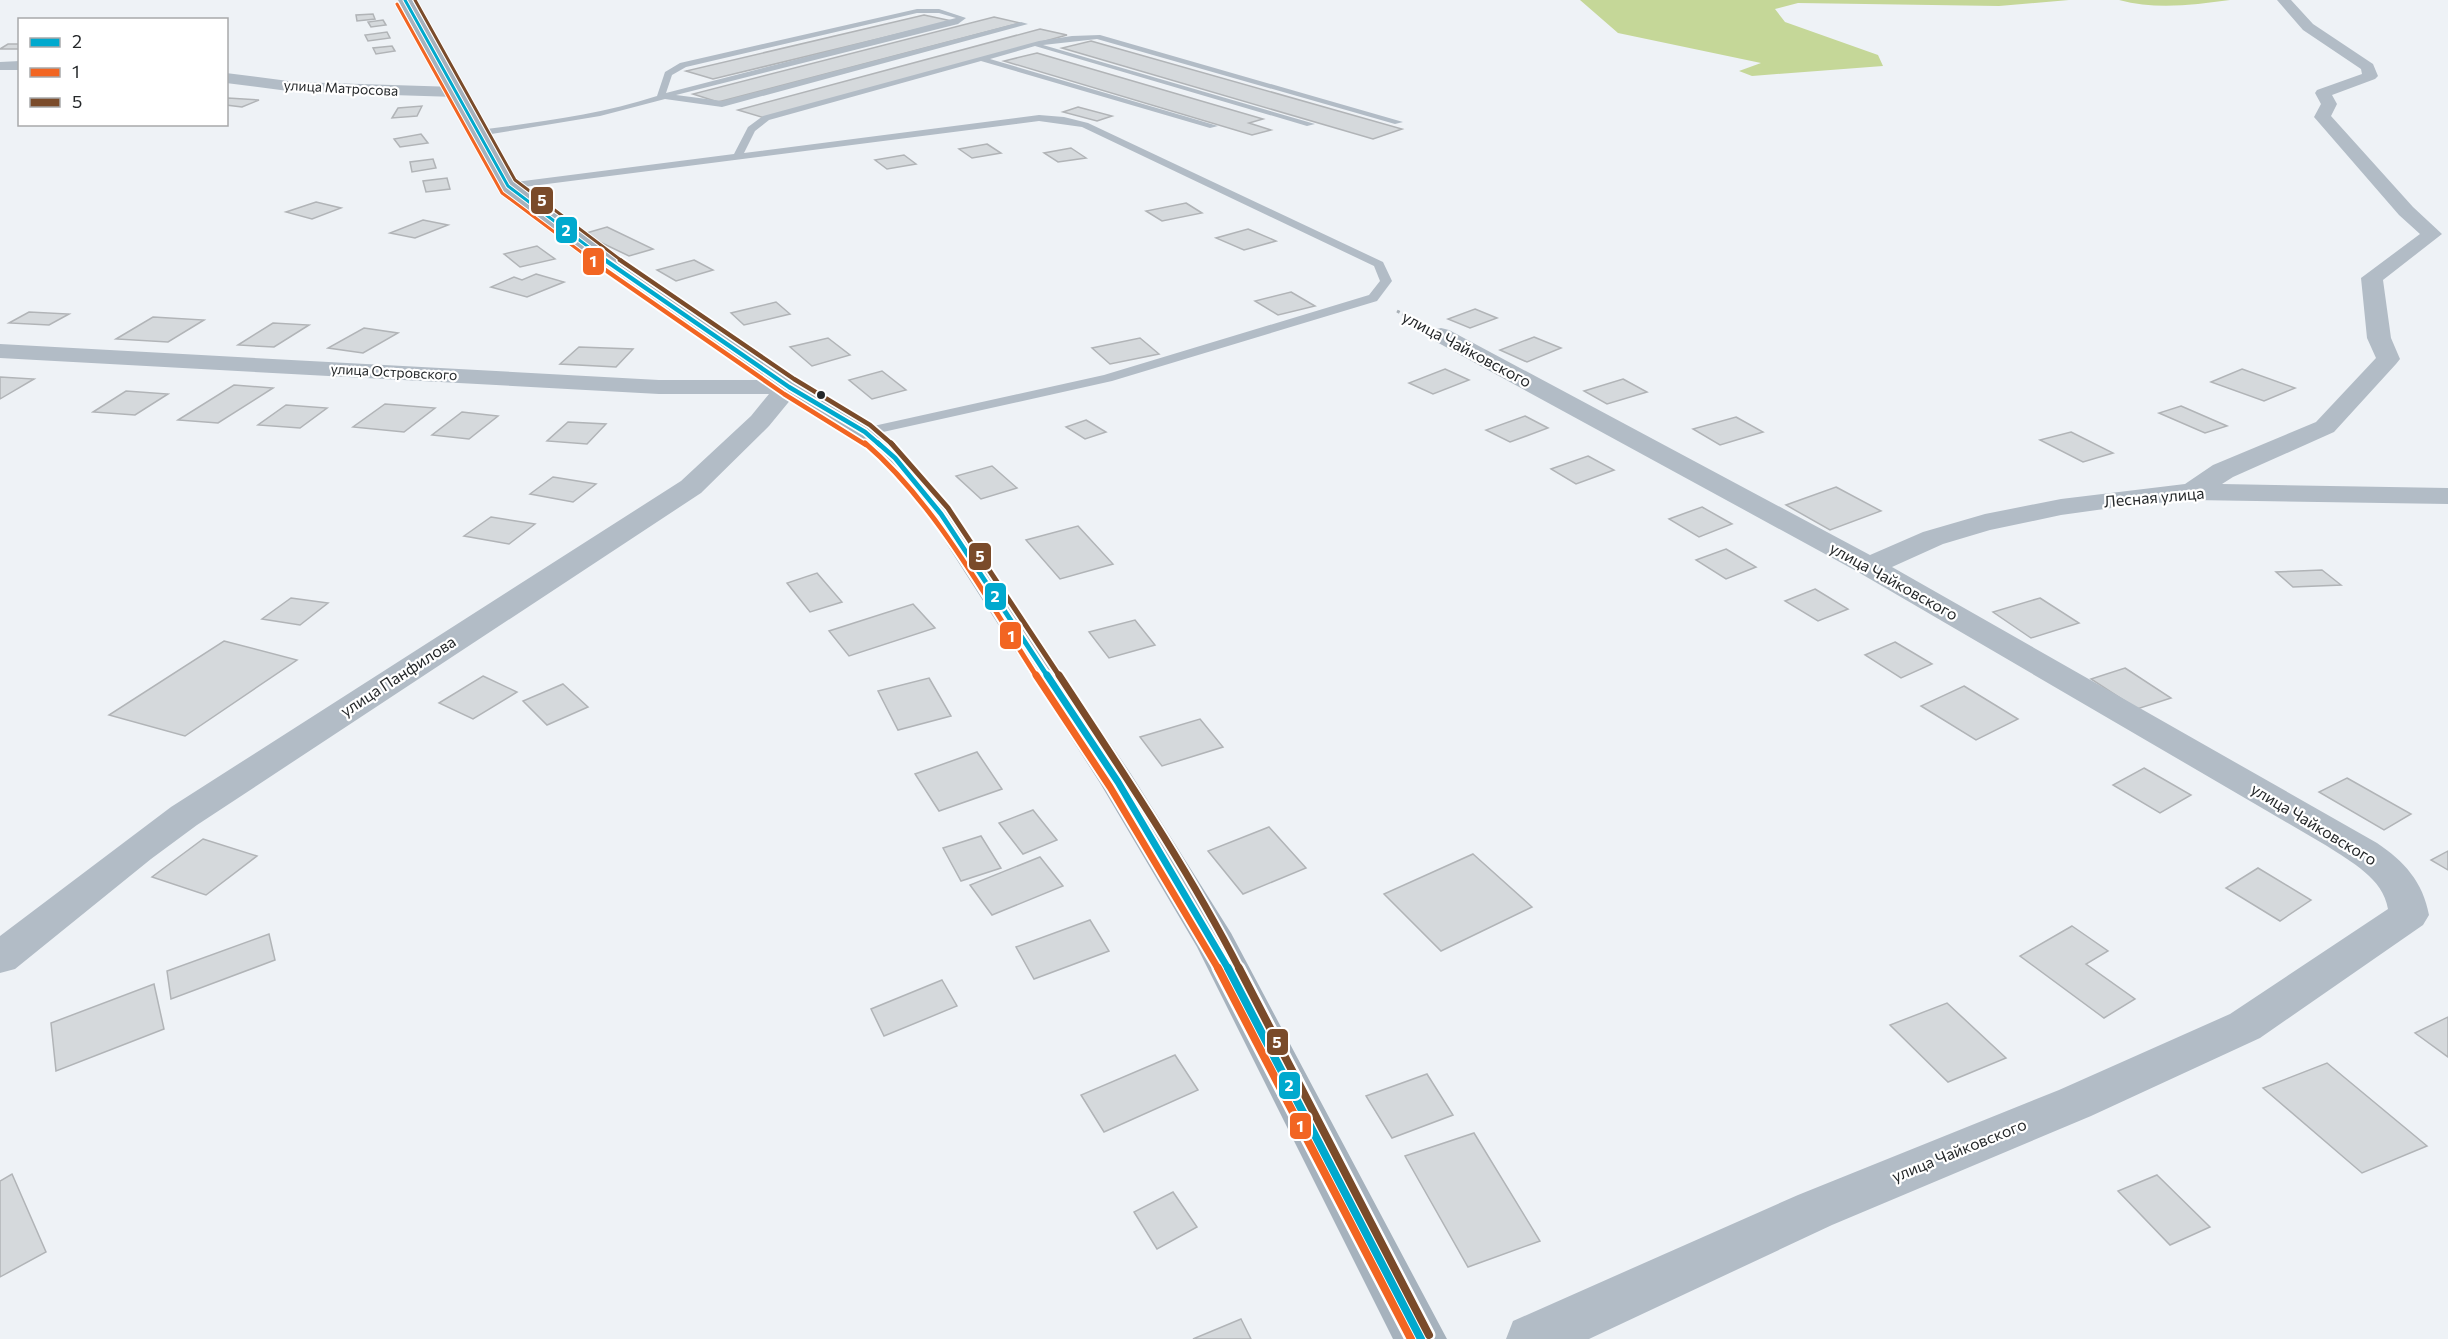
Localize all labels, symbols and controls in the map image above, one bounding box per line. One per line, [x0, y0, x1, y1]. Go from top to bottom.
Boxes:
legend [18, 18, 228, 126]
text: 2 [72, 30, 82, 52]
text: 1 [72, 60, 80, 82]
street label: улица Матросова [283, 76, 399, 99]
text: 5 [72, 90, 82, 112]
line badge: 5 [530, 186, 554, 215]
text: 5 [537, 190, 547, 209]
line badge: 2 [555, 216, 578, 244]
text: 2 [561, 220, 571, 239]
line badge: 1 [582, 247, 605, 276]
text: 1 [589, 251, 597, 270]
street label: улица Чайковского [1399, 306, 1535, 391]
street label: улица Островского [330, 360, 458, 383]
unlabelled marker [815, 389, 827, 401]
street label: Лесная улица [2103, 483, 2205, 510]
street label: улица Чайковского [1827, 537, 1962, 624]
line badge: 5 [968, 542, 992, 571]
text: 5 [975, 546, 985, 565]
line badge: 2 [984, 582, 1007, 611]
text: 2 [990, 586, 1000, 605]
line badge: 1 [999, 621, 1022, 650]
text: 1 [1007, 626, 1015, 645]
street label: улица Панфилова [337, 631, 459, 720]
street label: улица Чайковского [2248, 778, 2381, 869]
line badge: 5 [1266, 1028, 1289, 1056]
text: 5 [1272, 1032, 1282, 1051]
line badge: 2 [1278, 1071, 1301, 1100]
text: 2 [1284, 1075, 1294, 1094]
line badge: 1 [1289, 1112, 1312, 1140]
street label: улица Чайковского [1889, 1114, 2029, 1185]
text: 1 [1296, 1116, 1304, 1135]

